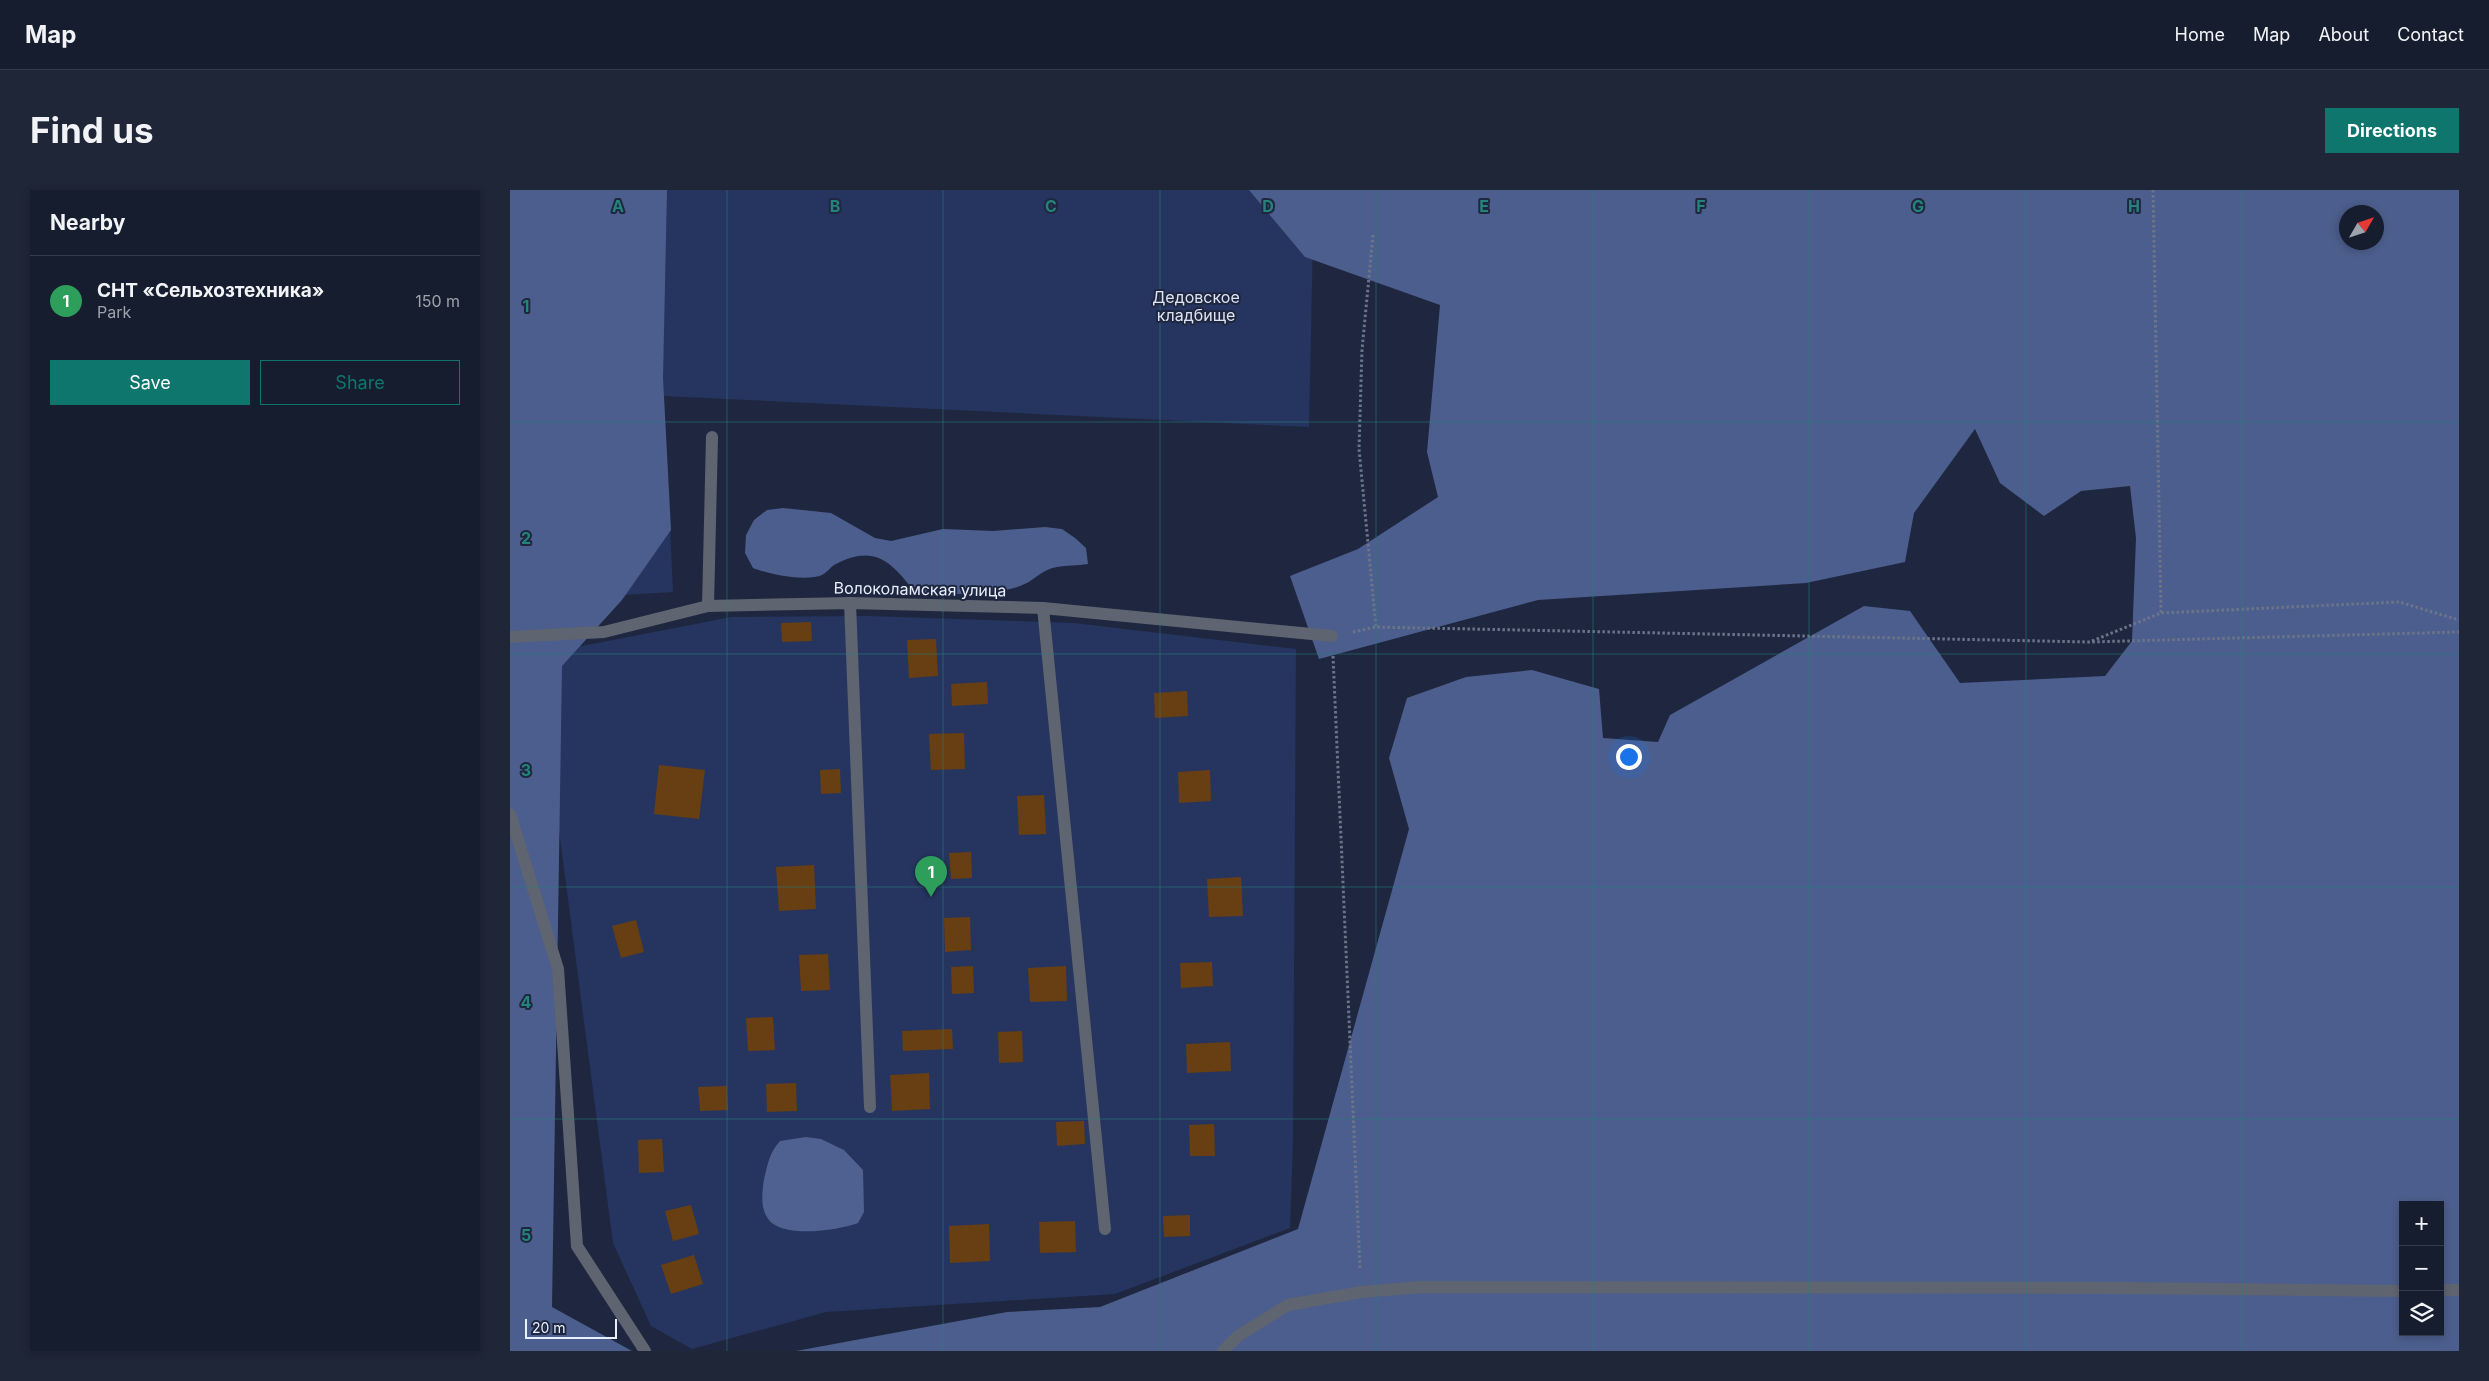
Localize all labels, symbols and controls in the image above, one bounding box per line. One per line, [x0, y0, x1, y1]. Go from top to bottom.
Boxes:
text: Map [25, 20, 76, 49]
text: Home [2175, 24, 2225, 45]
text: Map [2253, 24, 2290, 45]
text: About [2318, 24, 2369, 45]
text: Contact [2397, 24, 2464, 45]
button: Directions [2325, 108, 2459, 153]
text: Find us [30, 109, 154, 151]
text: A [612, 196, 624, 216]
text: B [830, 196, 840, 216]
text: C [1045, 196, 1057, 216]
text: D [1262, 196, 1274, 216]
text: E [1479, 196, 1489, 216]
text: F [1696, 196, 1706, 216]
text: G [1912, 196, 1924, 216]
text: H [2128, 196, 2140, 216]
north arrow [2339, 205, 2384, 250]
text: Nearby [50, 210, 125, 235]
text: СНТ «Сельхозтехника» [97, 279, 324, 302]
park label: Дедовское кладбище [1152, 287, 1240, 325]
text: 1 [63, 291, 69, 311]
text: 150 m [415, 291, 460, 311]
text: 1 [523, 296, 529, 316]
text: Park [97, 302, 131, 322]
button: Save [50, 360, 250, 405]
button: Share [260, 360, 460, 405]
text: 2 [521, 528, 531, 548]
street label: Волоколамская улица [833, 577, 1007, 601]
your location [1616, 744, 1642, 770]
text: 3 [521, 760, 531, 780]
pin: 1 [915, 856, 947, 897]
text: 4 [521, 992, 532, 1012]
map controls [2399, 1201, 2444, 1336]
button: + [2399, 1201, 2444, 1246]
text: 5 [521, 1225, 531, 1245]
button: − [2399, 1246, 2444, 1291]
button: layers [2399, 1291, 2444, 1336]
scale bar [525, 1316, 618, 1339]
text: 20 m [532, 1319, 566, 1336]

